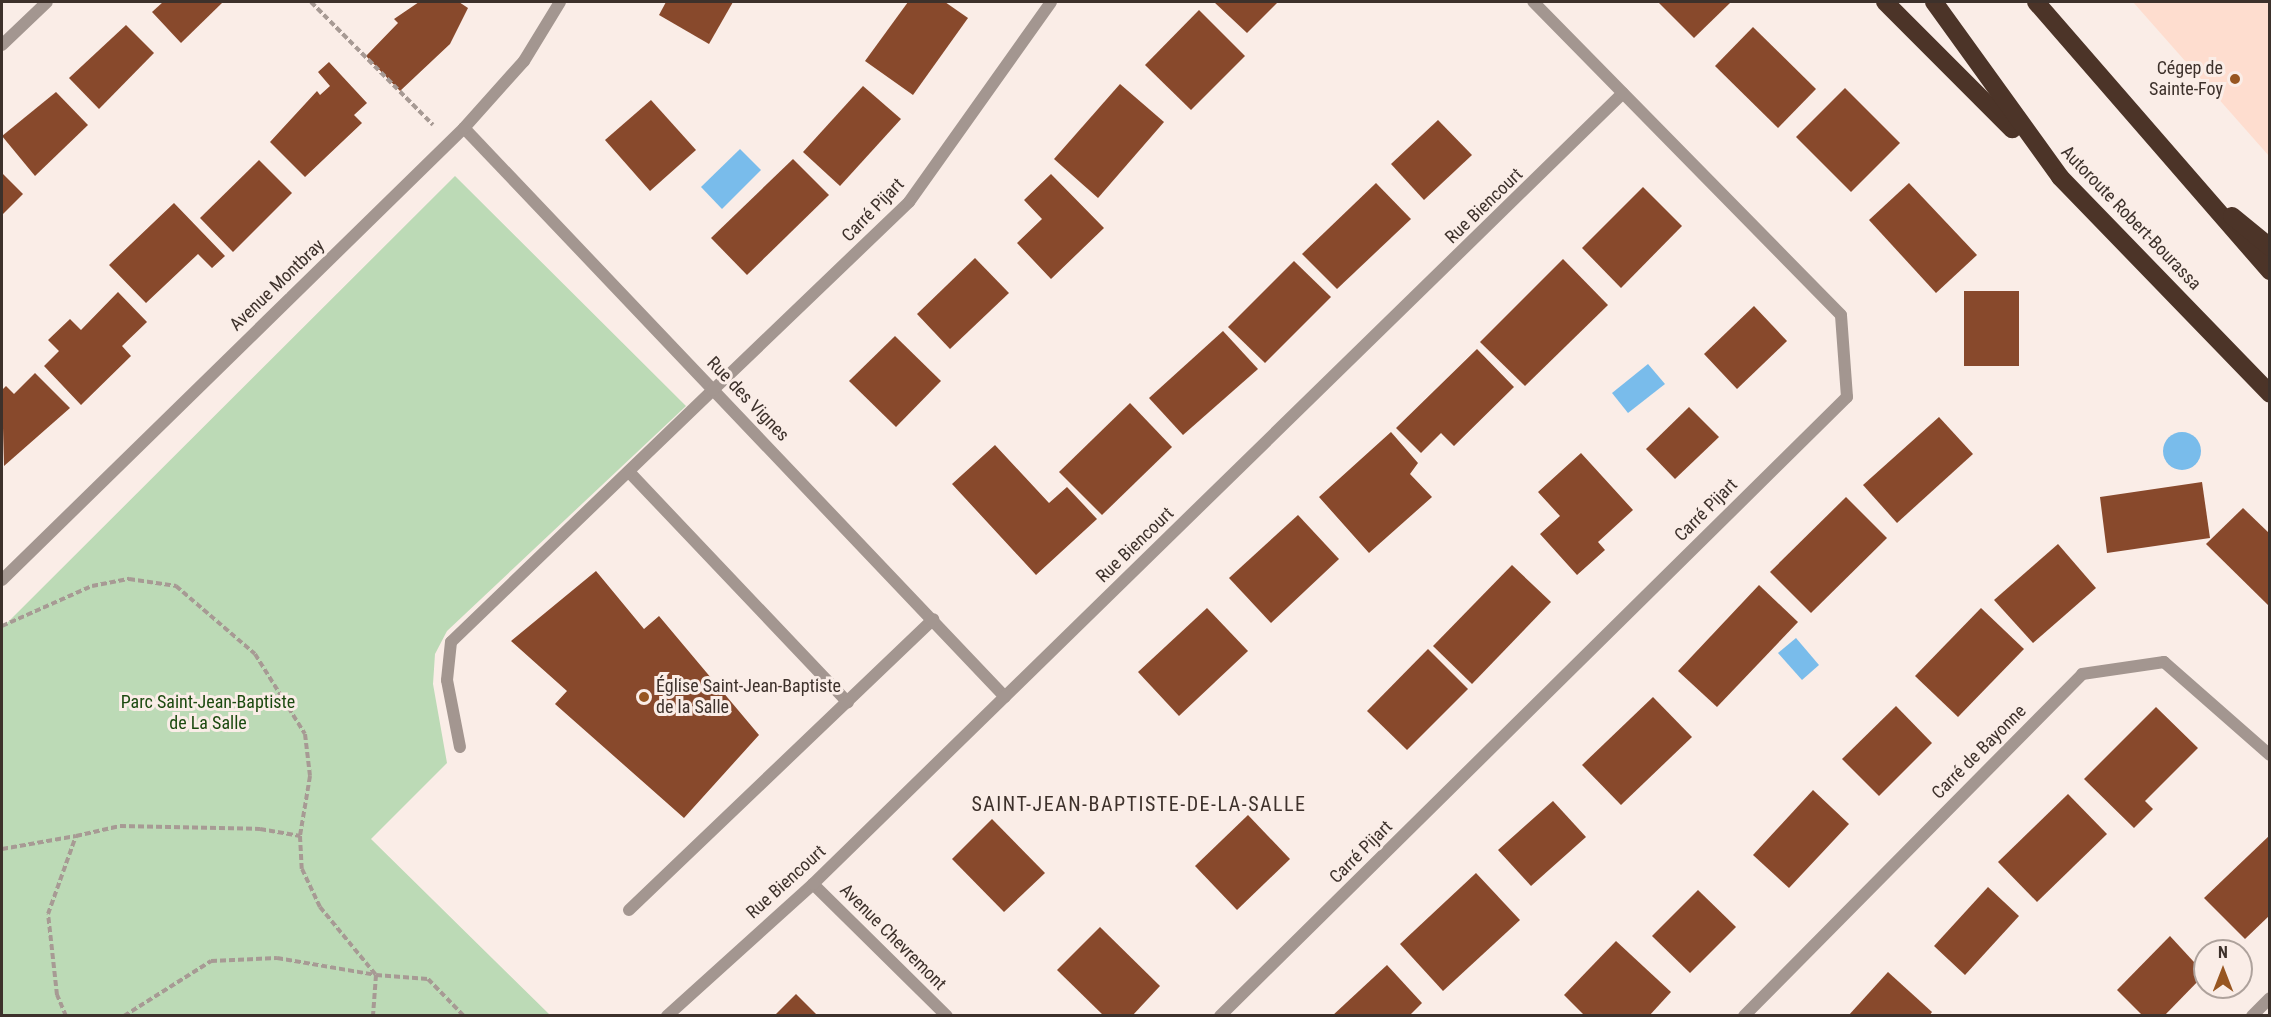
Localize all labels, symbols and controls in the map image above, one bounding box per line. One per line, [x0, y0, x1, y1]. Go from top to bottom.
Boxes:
place label: Cégep de Sainte-Foy [2149, 58, 2223, 100]
marker: Cégep de Sainte-Foy [2228, 72, 2242, 86]
street label: Autoroute Robert-Bourassa [2057, 141, 2205, 295]
street label: Rue Biencourt [1441, 164, 1527, 248]
street label: Carré Pijart [837, 174, 909, 246]
street label: Avenue Montbray [225, 235, 329, 335]
street label: Rue des Vignes [702, 352, 794, 446]
street label: Carré Pijart [1670, 474, 1742, 546]
street label: Rue Biencourt [1092, 503, 1178, 587]
place label: Église Saint-Jean-Baptiste de la Salle [656, 676, 841, 718]
marker: Église Saint-Jean-Baptiste de la Salle [637, 690, 651, 704]
park label: Parc Saint-Jean-Baptiste de La Salle [121, 692, 295, 734]
street label: Carré de Bayonne [1927, 700, 2031, 804]
district label: SAINT-JEAN-BAPTISTE-DE-LA-SALLE [971, 792, 1307, 816]
street label: Carré Pijart [1325, 816, 1397, 888]
street label: Rue Biencourt [742, 841, 830, 923]
street label: Avenue Chevremont [835, 879, 951, 995]
north arrow [2193, 939, 2253, 999]
text: N [2218, 943, 2228, 962]

